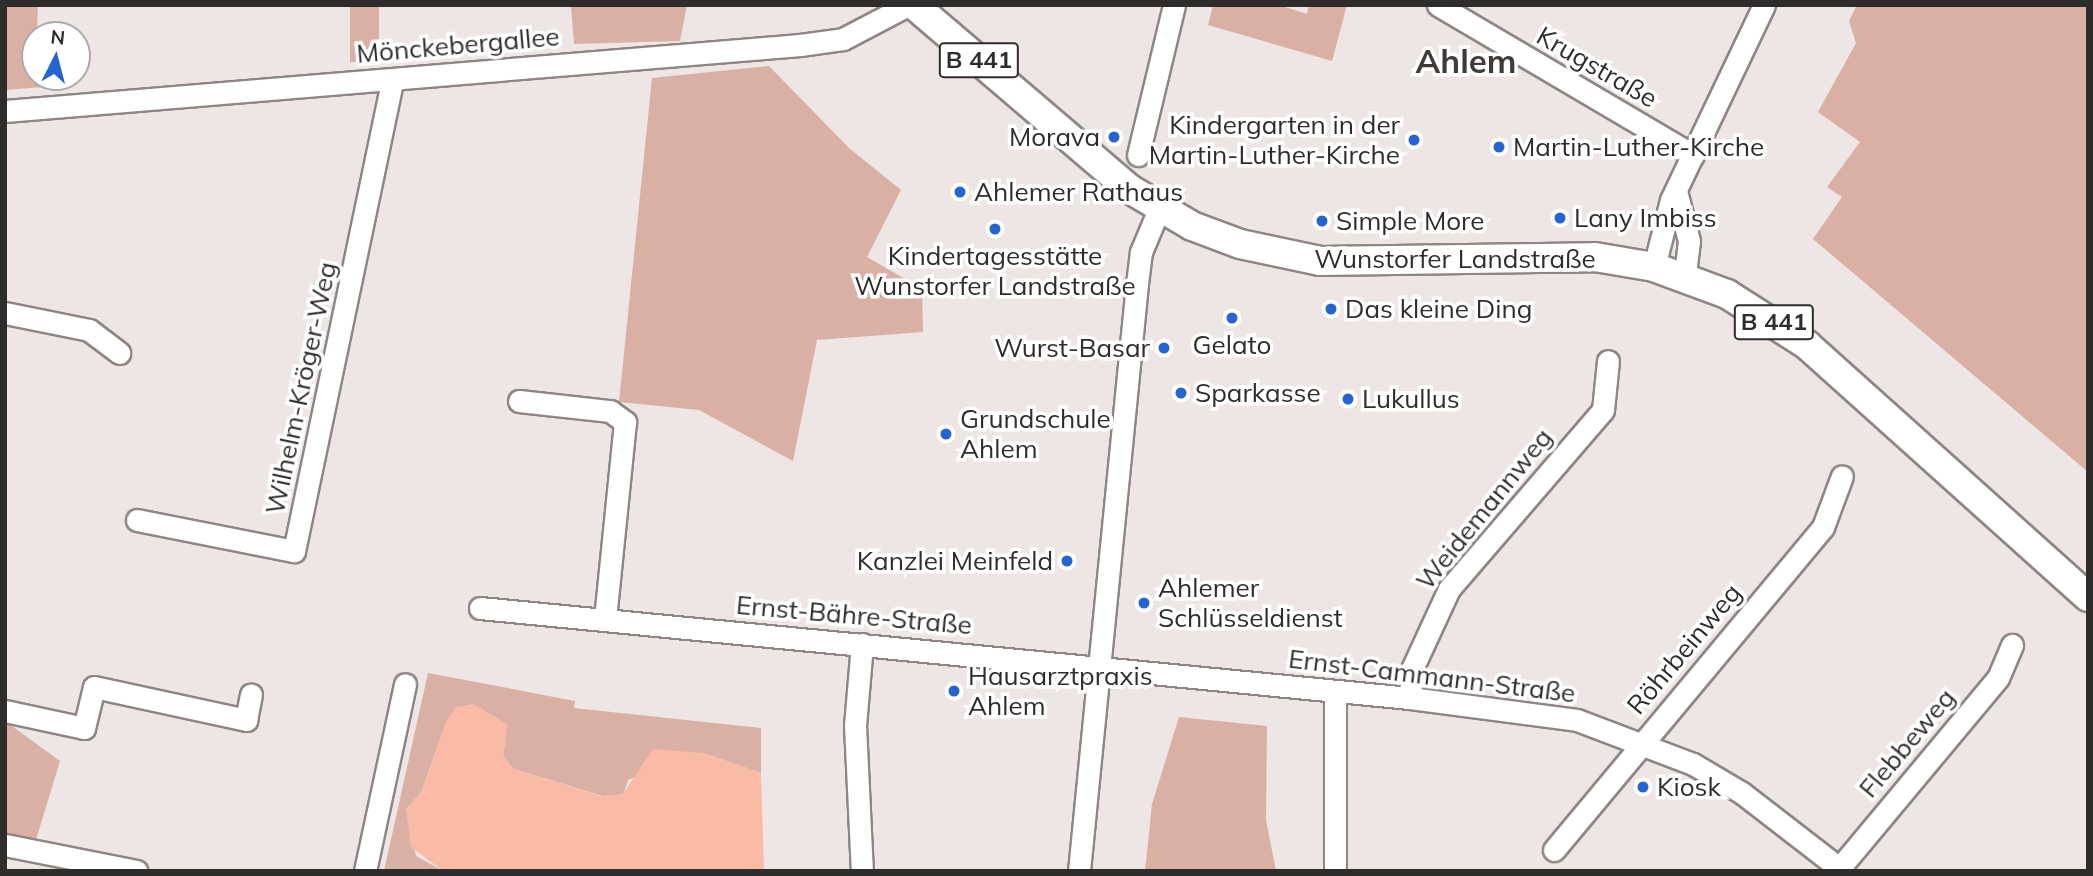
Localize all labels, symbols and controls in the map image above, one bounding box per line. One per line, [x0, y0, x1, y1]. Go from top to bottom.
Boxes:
street label: Krugstraße [1531, 20, 1663, 114]
north arrow [21, 21, 91, 91]
street label: Mönckebergallee [355, 21, 561, 69]
text: N [50, 24, 66, 50]
road number: B 441 [939, 40, 1019, 80]
district label: Ahlem [1415, 41, 1517, 81]
place label: Kindergarten in der Martin-Luther-Kirche [1149, 109, 1400, 170]
place label: Morava [1009, 121, 1100, 153]
marker: Morava [1106, 129, 1122, 145]
place label: Martin-Luther-Kirche [1513, 131, 1764, 163]
marker: Kindergarten in der Martin-Luther-Kirche [1406, 132, 1422, 148]
marker: Martin-Luther-Kirche [1491, 139, 1507, 155]
place label: Ahlemer Rathaus [974, 176, 1183, 208]
marker: Ahlemer Rathaus [952, 184, 968, 200]
place label: Lany Imbiss [1574, 202, 1717, 234]
place label: Simple More [1336, 205, 1485, 237]
marker: Lany Imbiss [1552, 210, 1568, 226]
marker: Simple More [1314, 213, 1330, 229]
marker: Kindertagesstätte Wunstorfer Landstraße [987, 221, 1003, 237]
place label: Kindertagesstätte Wunstorfer Landstraße [854, 240, 1136, 302]
street label: Wunstorfer Landstraße [1314, 243, 1596, 275]
street label: Wilhelm-Kröger-Weg [259, 259, 343, 517]
place label: Das kleine Ding [1345, 293, 1532, 325]
marker: Das kleine Ding [1323, 301, 1339, 317]
road number: B 441 [1734, 302, 1814, 342]
marker: Gelato [1224, 310, 1240, 326]
place label: Gelato [1193, 329, 1271, 361]
place label: Wurst-Basar [994, 332, 1150, 364]
marker: Wurst-Basar [1156, 340, 1172, 356]
place label: Sparkasse [1195, 377, 1321, 409]
place label: Lukullus [1362, 383, 1460, 415]
marker: Sparkasse [1173, 385, 1189, 401]
marker: Lukullus [1340, 391, 1356, 407]
place label: Grundschule Ahlem [960, 403, 1111, 464]
street label: Weidemannweg [1409, 422, 1559, 596]
marker: Grundschule Ahlem [938, 426, 954, 442]
place label: Kanzlei Meinfeld [857, 545, 1053, 577]
marker: Kanzlei Meinfeld [1059, 553, 1075, 569]
place label: Ahlemer Schlüsseldienst [1158, 572, 1343, 634]
street label: Röhrbeinweg [1620, 578, 1748, 720]
street label: Ernst-Bähre-Straße [735, 589, 973, 641]
marker: Ahlemer Schlüsseldienst [1136, 595, 1152, 611]
street label: Ernst-Cammann-Straße [1287, 643, 1577, 709]
place label: Hausarztpraxis Ahlem [968, 660, 1153, 722]
street label: Flebbeweg [1853, 682, 1961, 804]
marker: Hausarztpraxis Ahlem [946, 683, 962, 699]
place label: Kiosk [1657, 771, 1721, 803]
marker: Kiosk [1635, 779, 1651, 795]

